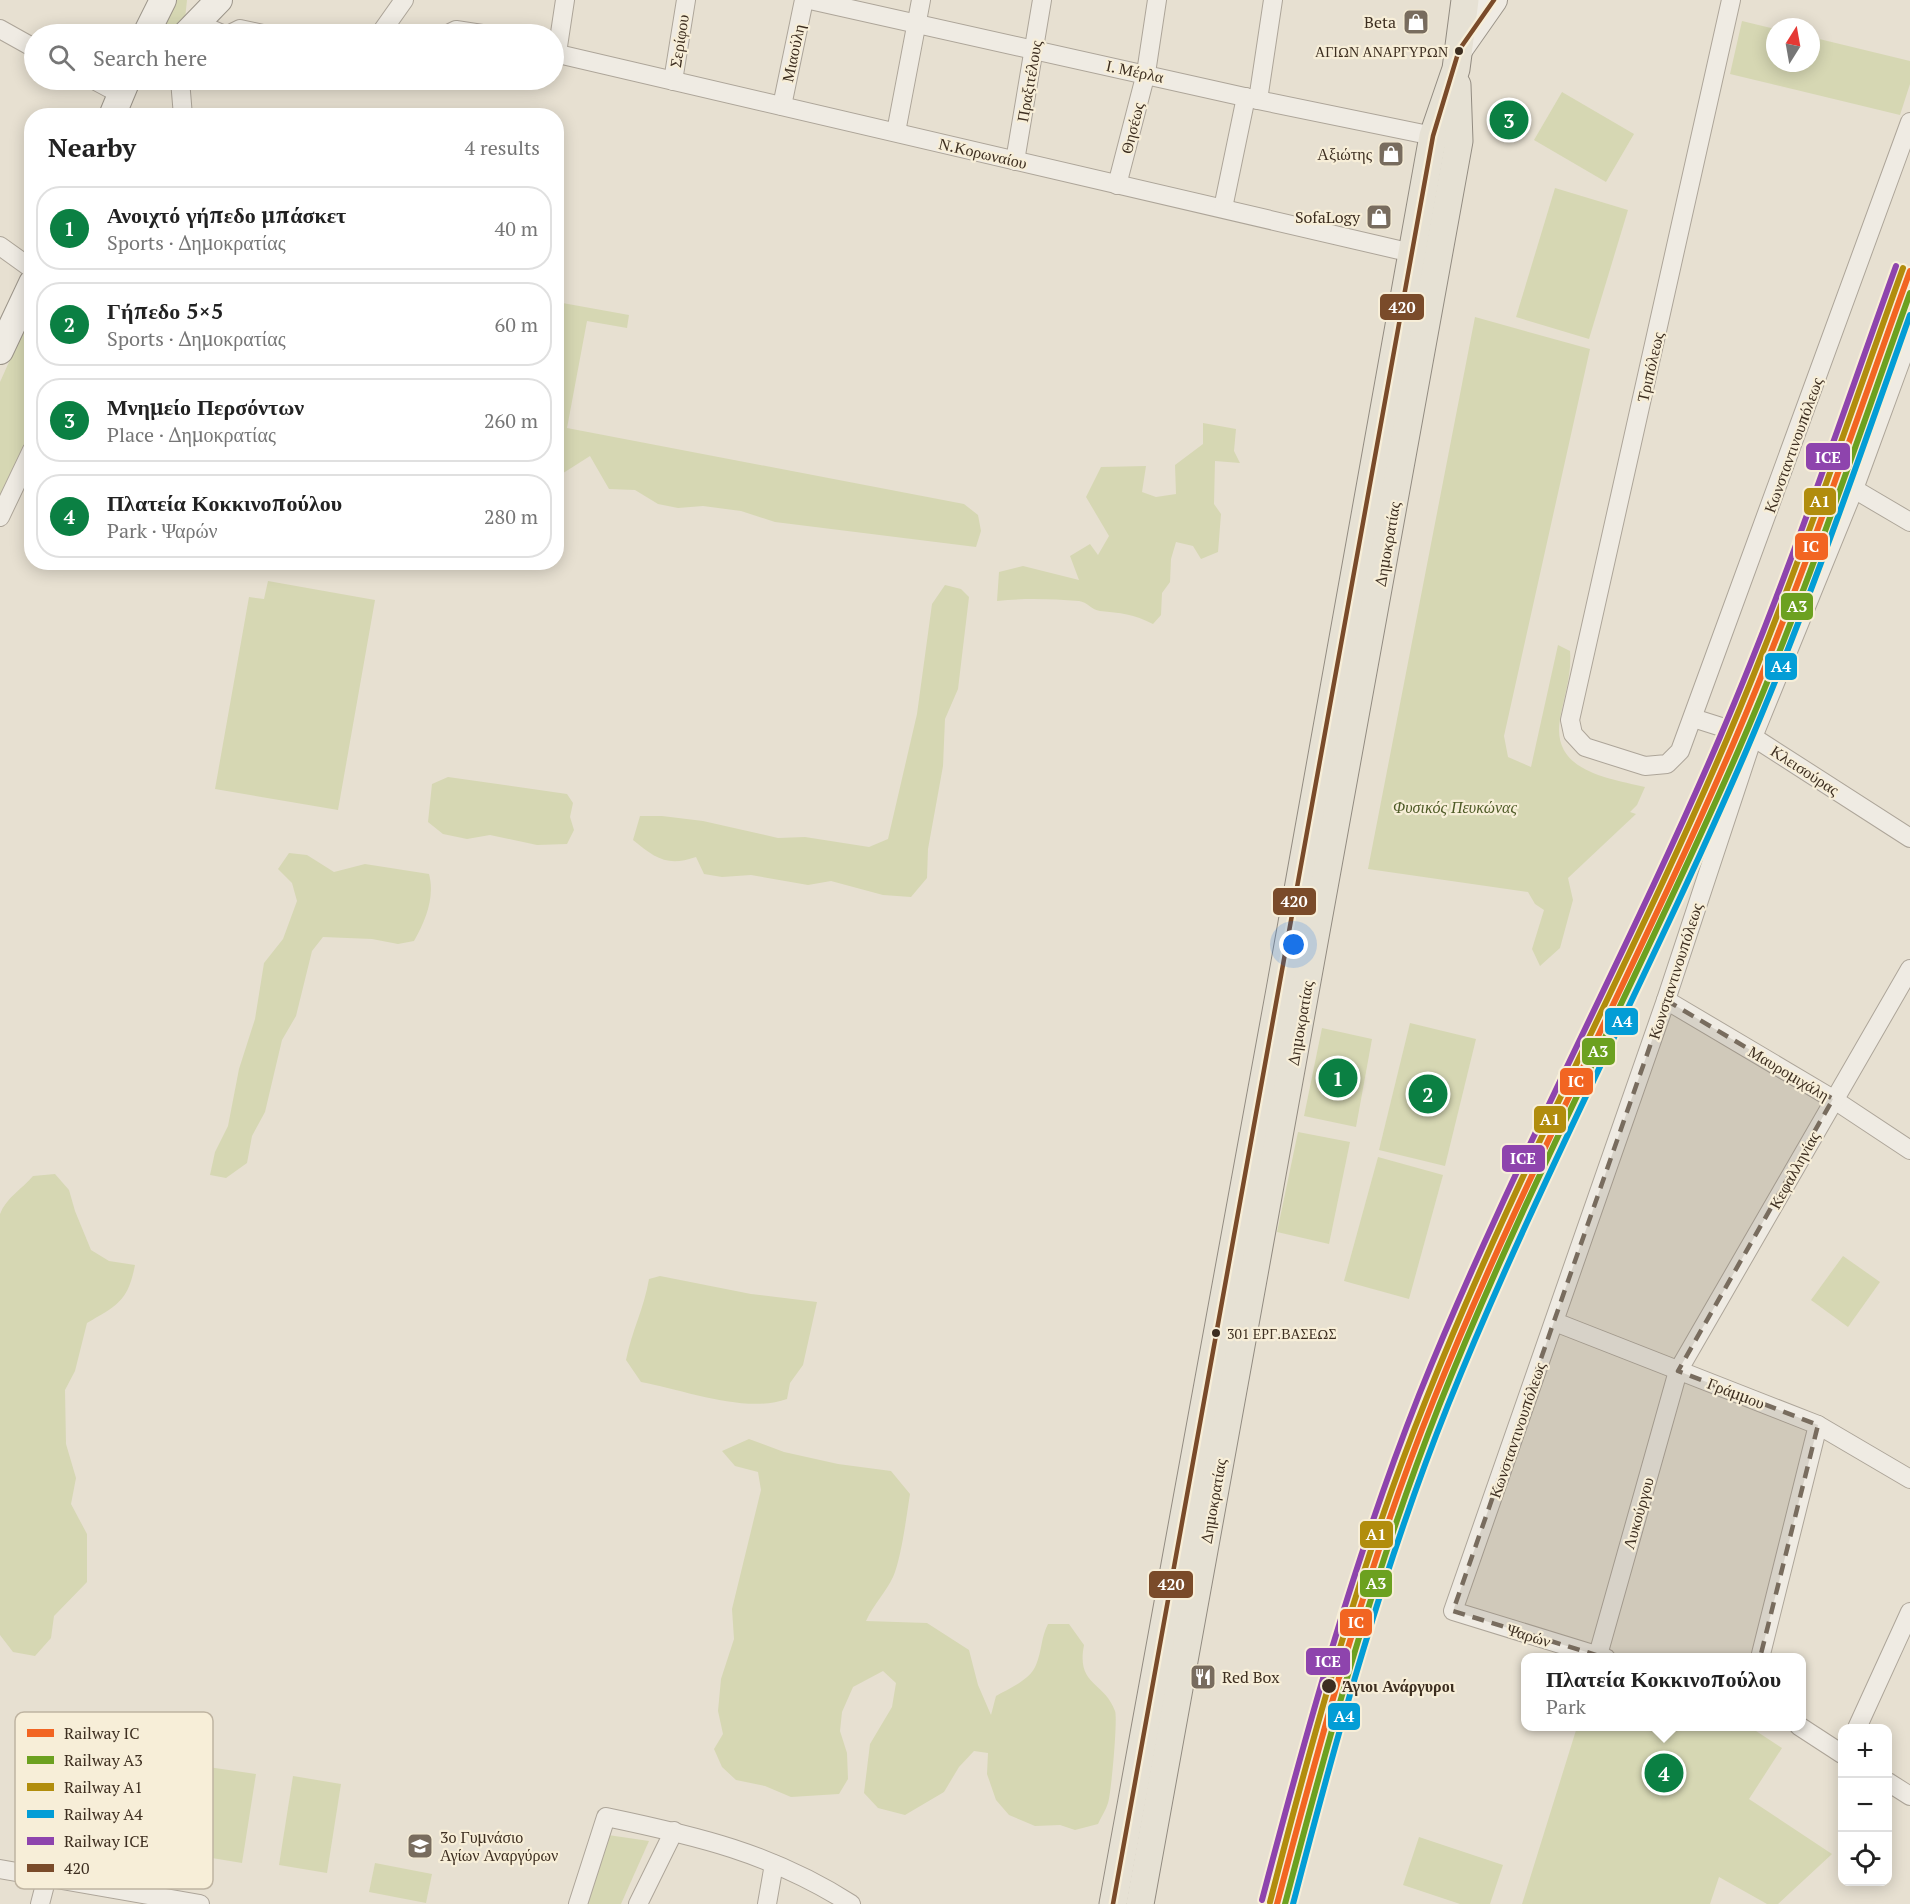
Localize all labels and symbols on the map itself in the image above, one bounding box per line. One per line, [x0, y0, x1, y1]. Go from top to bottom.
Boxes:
shop icon: Beta [1401, 7, 1431, 37]
place label: Beta [1364, 11, 1396, 33]
street label: Σερίφου [664, 13, 694, 69]
north arrow [1766, 18, 1820, 72]
street label: Μιαούλη [776, 22, 810, 84]
street label: Πραξιτέλους [1011, 38, 1047, 124]
place label: ΑΓΙΩΝ ΑΝΑΡΓΥΡΩΝ [1315, 42, 1448, 61]
marker: ΑΓΙΩΝ ΑΝΑΡΓΥΡΩΝ [1453, 45, 1465, 57]
street label: Ι. Μέρλα [1104, 54, 1166, 88]
pin: 3 [1490, 98, 1528, 142]
street label: Θησέως [1115, 99, 1149, 156]
street label: Ν.Κορωναίου [937, 132, 1029, 174]
shop icon: Αξιώτης [1376, 139, 1406, 169]
place label: Αξιώτης [1317, 143, 1373, 165]
shop icon: SofaLogy [1364, 202, 1394, 232]
place label: SofaLogy [1295, 206, 1361, 228]
line badge: 420 [1379, 293, 1425, 321]
text: 420 [1388, 296, 1416, 318]
street label: Τριπόλεως [1631, 329, 1669, 404]
street label: Κωνσταντινουπόλεως [1758, 374, 1828, 516]
line badge: ICE [1805, 442, 1851, 471]
text: ICE [1815, 446, 1841, 468]
line badge: A1 [1803, 487, 1837, 516]
text: A1 [1810, 490, 1830, 512]
street label: Δημοκρατίας [1369, 499, 1405, 588]
line badge: IC [1794, 532, 1829, 561]
text: IC [1803, 535, 1819, 557]
line badge: A3 [1780, 592, 1814, 621]
text: A3 [1787, 595, 1807, 617]
line badge: A4 [1764, 652, 1798, 681]
text: A4 [1771, 655, 1791, 677]
street label: Κλεισούρας [1766, 740, 1844, 801]
park label: Φυσικός Πευκώνας [1393, 796, 1517, 818]
line badge: 420 [1272, 887, 1317, 916]
text: 420 [1280, 890, 1308, 912]
street label: Κωνσταντινουπόλεως [1643, 899, 1708, 1042]
your location [1279, 930, 1308, 959]
street label: Δημοκρατίας [1282, 978, 1318, 1067]
line badge: A4 [1604, 1007, 1639, 1036]
text: A4 [1612, 1010, 1632, 1032]
line badge: A3 [1581, 1037, 1616, 1066]
text: A3 [1588, 1040, 1608, 1062]
street label: Μαυρομιχάλη [1744, 1040, 1834, 1106]
pin: 1 [1318, 1056, 1358, 1100]
line badge: IC [1559, 1067, 1594, 1096]
text: IC [1568, 1070, 1584, 1092]
pin: 2 [1408, 1072, 1448, 1116]
line badge: A1 [1533, 1105, 1567, 1134]
text: A1 [1540, 1108, 1560, 1130]
street label: Κεφαλληνίας [1764, 1127, 1825, 1213]
line badge: ICE [1501, 1144, 1546, 1173]
text: ICE [1510, 1147, 1536, 1169]
place label: 301 ΕΡΓ.ΒΑΣΕΩΣ [1227, 1324, 1337, 1343]
marker: 301 ΕΡΓ.ΒΑΣΕΩΣ [1210, 1327, 1222, 1339]
street label: Κωνσταντινουπόλεως [1483, 1358, 1551, 1501]
street label: Γράμμου [1704, 1372, 1768, 1414]
street label: Δημοκρατίας [1195, 1456, 1231, 1545]
street label: Λυκούργου [1617, 1474, 1659, 1552]
line badge: A1 [1359, 1520, 1394, 1549]
text: A1 [1366, 1523, 1386, 1545]
line badge: A3 [1359, 1569, 1393, 1598]
line badge: 420 [1148, 1570, 1194, 1599]
text: A3 [1366, 1572, 1386, 1594]
text: 420 [1157, 1573, 1185, 1595]
line badge: IC [1339, 1608, 1373, 1637]
text: IC [1348, 1611, 1364, 1633]
street label: Ψαρών [1504, 1618, 1554, 1652]
line badge: ICE [1305, 1647, 1351, 1676]
text: ICE [1315, 1650, 1341, 1672]
restaurant icon: Red Box [1188, 1662, 1218, 1692]
place label: Red Box [1222, 1666, 1280, 1688]
place label: Άγιοι Ανάργυροι [1342, 1675, 1455, 1697]
marker: Άγιοι Ανάργυροι [1320, 1677, 1338, 1695]
line badge: A4 [1327, 1702, 1361, 1731]
text: A4 [1334, 1705, 1354, 1727]
legend [15, 1712, 213, 1889]
text: Railway IC [64, 1722, 140, 1744]
text: Railway A3 [64, 1749, 143, 1771]
pin: 4 [1644, 1750, 1684, 1796]
text: Railway A1 [64, 1776, 143, 1798]
text: Railway A4 [64, 1803, 143, 1825]
place label: 3ο Γυμνάσιο Αγίων Αναργύρων [440, 1826, 558, 1866]
text: Railway ICE [64, 1830, 149, 1852]
school or university icon: 3ο Γυμνάσιο Αγίων Αναργύρων [405, 1831, 435, 1861]
text: 420 [64, 1857, 90, 1879]

